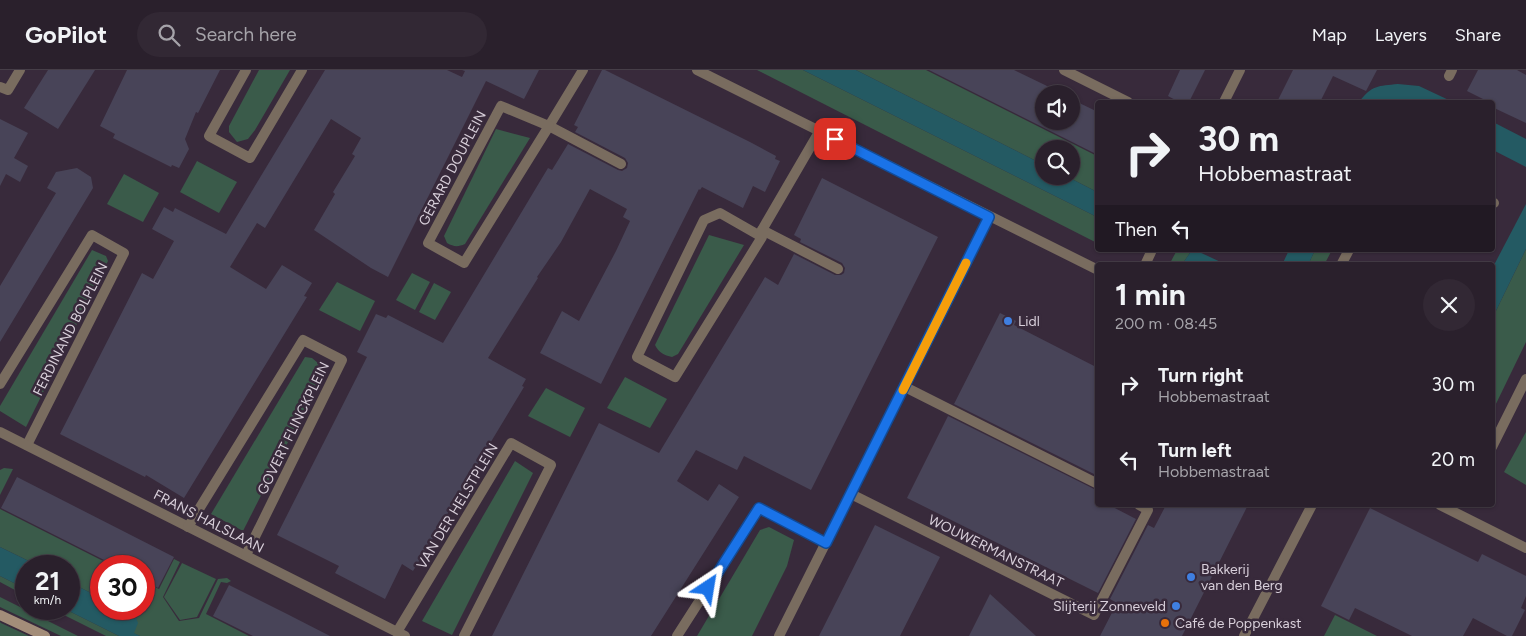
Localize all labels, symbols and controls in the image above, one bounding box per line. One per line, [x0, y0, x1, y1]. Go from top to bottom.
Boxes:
search box [137, 12, 487, 57]
text: GoPilot [25, 20, 107, 49]
icon: search [155, 21, 183, 49]
text: Search here [195, 23, 297, 46]
text: Map [1312, 24, 1347, 46]
text: Layers [1375, 24, 1427, 46]
text: Share [1455, 24, 1501, 46]
map controls [1035, 85, 1080, 185]
button: sound [1035, 85, 1080, 130]
street label: GERARD DOUPLEIN [415, 108, 490, 229]
pin [814, 118, 856, 160]
text: 30 m [1198, 118, 1279, 160]
icon: right [1115, 120, 1180, 185]
icon: arrive [821, 125, 849, 153]
button: search [1035, 140, 1080, 185]
text: Hobbemastraat [1198, 160, 1352, 187]
icon: left [1167, 215, 1195, 243]
text: Then [1115, 218, 1157, 241]
street label: FERDINAND BOLPLEIN [29, 260, 111, 399]
text: 1 min [1115, 276, 1186, 313]
button: close [1423, 279, 1475, 331]
place label: Lidl [1018, 313, 1040, 330]
text: 200 m · 08:45 [1115, 314, 1217, 333]
marker: Lidl [1002, 315, 1014, 327]
street label: GOVERT FLINCKPLEIN [254, 359, 333, 497]
text: Turn right [1158, 364, 1244, 387]
icon: right [1115, 371, 1143, 399]
text: 30 m [1432, 373, 1475, 396]
text: Hobbemastraat [1158, 387, 1270, 406]
text: Turn left [1158, 439, 1232, 462]
street label: VAN DER HELSTPLEIN [413, 440, 502, 572]
icon: left [1115, 446, 1143, 474]
text: 20 m [1431, 448, 1475, 471]
text: Hobbemastraat [1158, 462, 1270, 481]
street label: FRANS HALSLAAN [151, 486, 267, 557]
street label: WOUWERMANSTRAAT [925, 511, 1066, 592]
speed limit sign: 30 [90, 555, 155, 620]
position arrow [681, 561, 733, 613]
place label: Bakkerij van den Berg [1201, 561, 1283, 594]
text: 21 [35, 566, 60, 596]
marker: Bakkerij van den Berg [1185, 571, 1197, 583]
text: km/h [34, 593, 61, 607]
place label: Slijterij Zonneveld [1053, 598, 1166, 615]
marker: Slijterij Zonneveld [1170, 600, 1182, 612]
place label: Café de Poppenkast [1175, 615, 1301, 632]
marker: Café de Poppenkast [1159, 617, 1171, 629]

